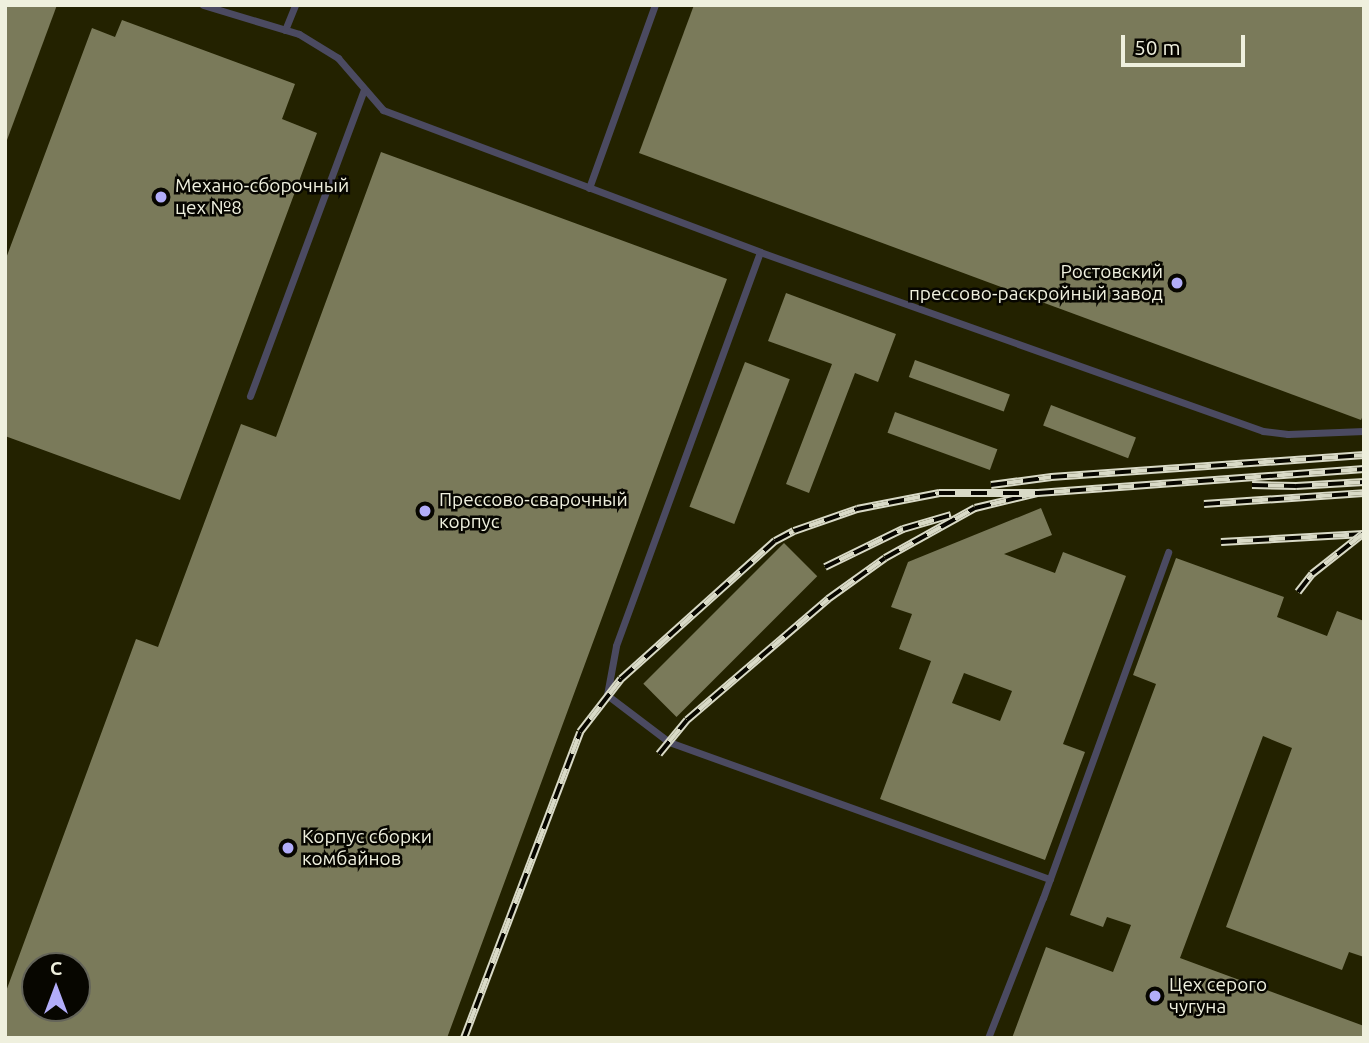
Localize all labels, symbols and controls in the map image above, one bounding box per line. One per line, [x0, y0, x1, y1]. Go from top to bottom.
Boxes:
scale bar [1124, 21, 1248, 65]
text: 50 m [1134, 35, 1181, 59]
place label: Механо-сборочный цех №8 [175, 175, 349, 219]
marker: Механо-сборочный цех №8 [153, 189, 169, 205]
place label: Ростовский прессово-раскройный завод [909, 261, 1163, 305]
marker: Ростовский прессово-раскройный завод [1169, 275, 1185, 291]
place label: Прессово-сварочный корпус [439, 489, 628, 533]
marker: Прессово-сварочный корпус [417, 503, 433, 519]
place label: Корпус сборки комбайнов [302, 826, 432, 870]
marker: Корпус сборки комбайнов [280, 840, 296, 856]
north arrow [21, 952, 91, 1022]
text: С [50, 957, 62, 979]
place label: Цех серого чугуна [1169, 974, 1267, 1018]
marker: Цех серого чугуна [1147, 988, 1163, 1004]

